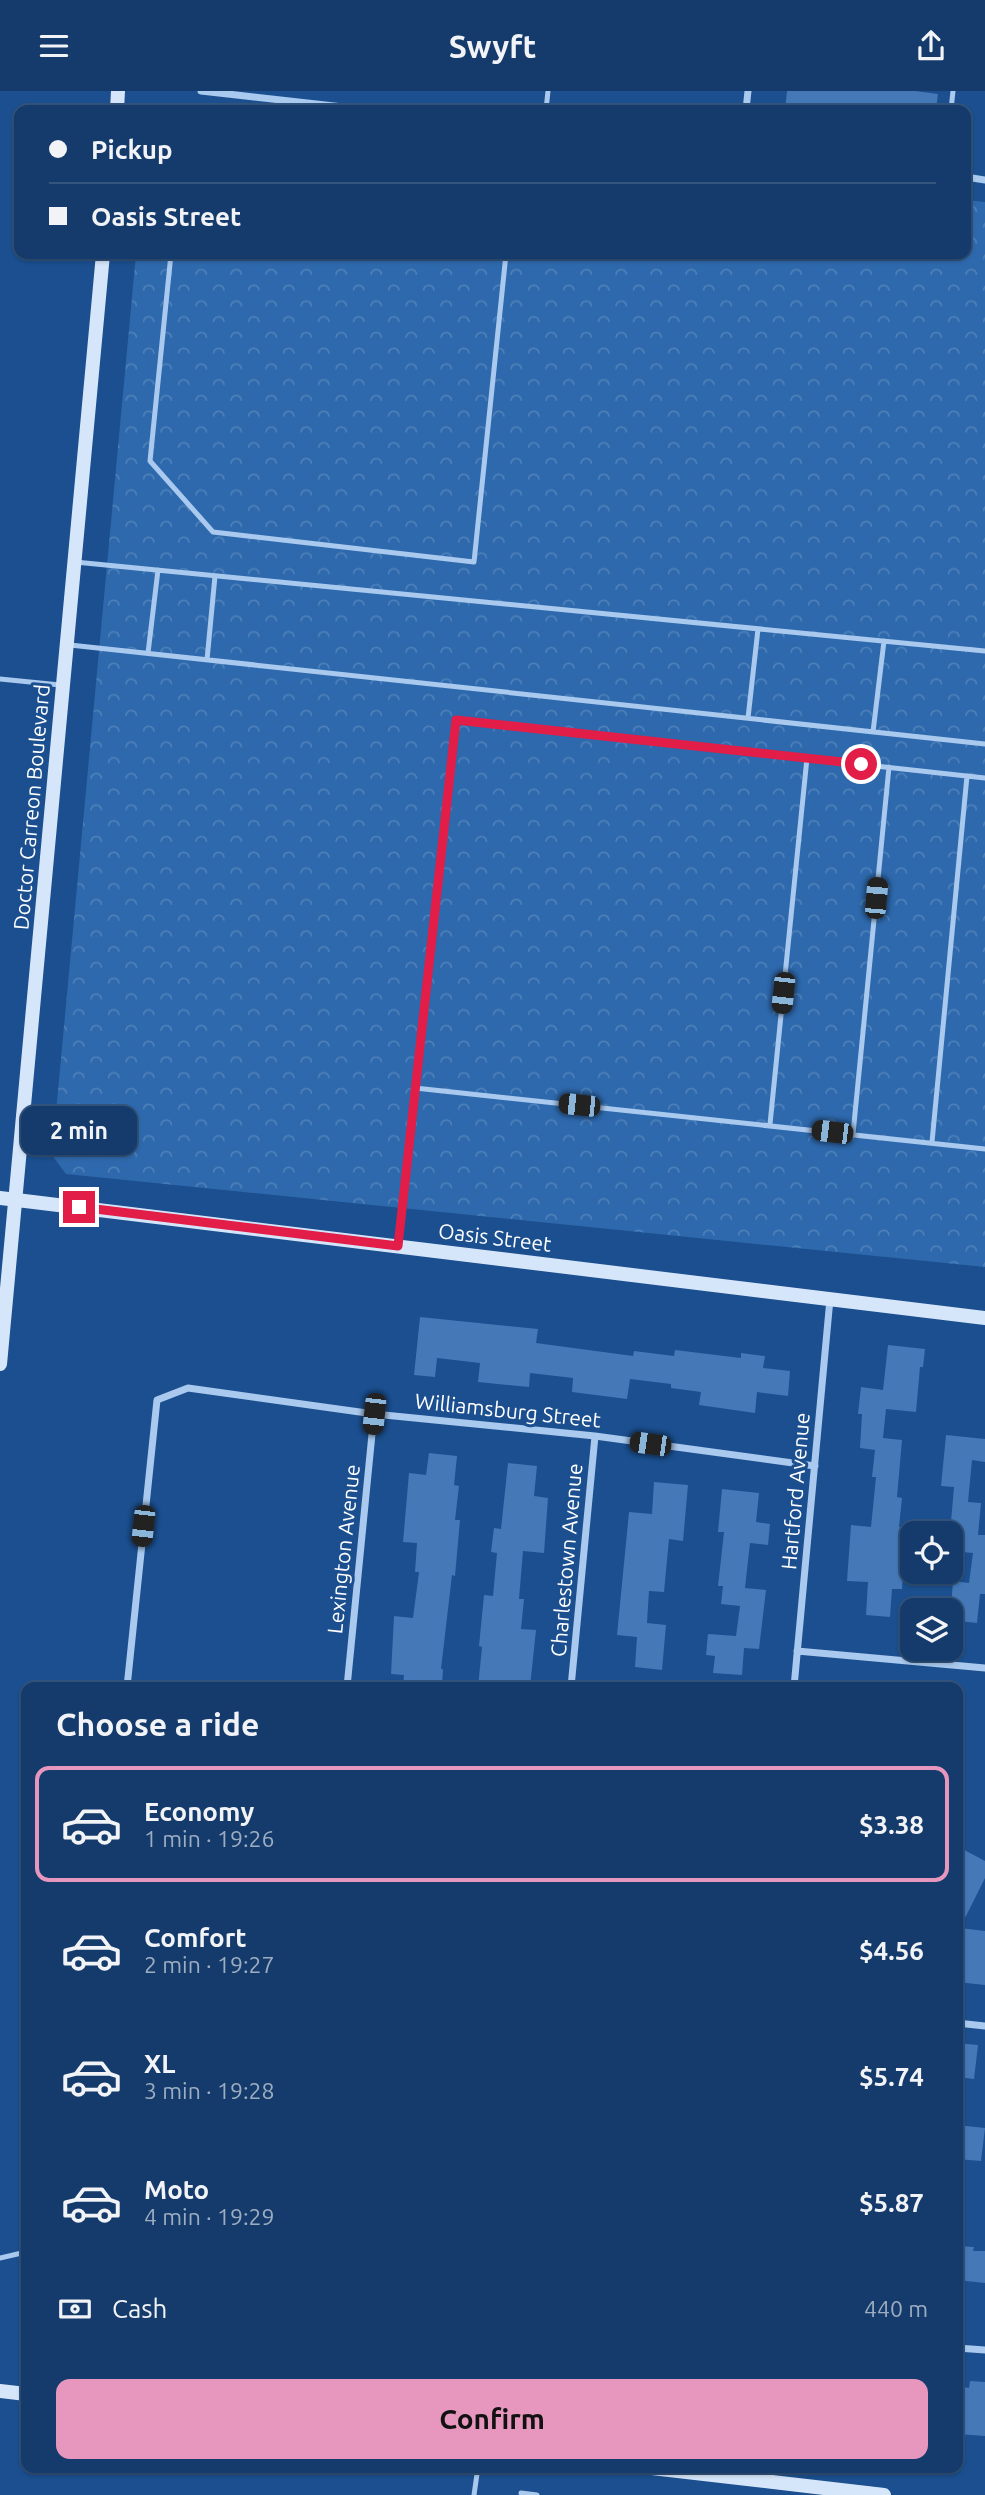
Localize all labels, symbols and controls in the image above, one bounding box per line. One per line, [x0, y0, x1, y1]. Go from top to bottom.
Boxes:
icon: menu [35, 27, 73, 65]
icon: share [912, 27, 950, 65]
text: Swyft [449, 28, 536, 64]
text: Pickup [91, 135, 173, 164]
text: Oasis Street [91, 202, 241, 231]
street label: Doctor Carreon Boulevard [8, 683, 54, 931]
route start [845, 748, 877, 780]
car [864, 876, 889, 920]
car [771, 971, 796, 1015]
car [558, 1092, 601, 1118]
callout: 2 min [21, 1105, 137, 1155]
text: 2 min [50, 1118, 108, 1143]
car [810, 1119, 855, 1145]
route end [63, 1191, 95, 1223]
street label: Oasis Street [437, 1218, 553, 1256]
street label: Williamsburg Street [414, 1388, 602, 1432]
car [362, 1392, 387, 1436]
street label: Hartford Avenue [776, 1411, 814, 1571]
car [628, 1431, 673, 1457]
street label: Charlestown Avenue [546, 1462, 586, 1658]
street label: Lexington Avenue [322, 1463, 364, 1635]
car [131, 1504, 156, 1548]
map controls [900, 1521, 963, 1661]
button: locate [900, 1521, 963, 1584]
button: layers [900, 1598, 963, 1661]
text: Choose a ride [56, 1706, 259, 1742]
icon: car [60, 1793, 123, 1856]
text: Economy [144, 1797, 254, 1826]
text: $3.38 [859, 1810, 924, 1839]
text: 1 min · 19:26 [144, 1826, 275, 1851]
icon: car [60, 1919, 123, 1982]
text: Comfort [144, 1923, 247, 1952]
text: $4.56 [859, 1936, 924, 1965]
text: 2 min · 19:27 [144, 1952, 275, 1977]
icon: car [60, 2045, 123, 2108]
text: XL [144, 2049, 175, 2078]
text: $5.74 [859, 2062, 924, 2091]
text: 3 min · 19:28 [144, 2078, 275, 2103]
icon: car [60, 2171, 123, 2234]
text: Moto [144, 2175, 209, 2204]
text: $5.87 [859, 2188, 924, 2217]
text: 4 min · 19:29 [144, 2204, 275, 2229]
icon: cash [56, 2290, 94, 2328]
text: Cash [112, 2294, 167, 2323]
text: 440 m [864, 2296, 928, 2321]
button: Confirm [56, 2379, 928, 2459]

